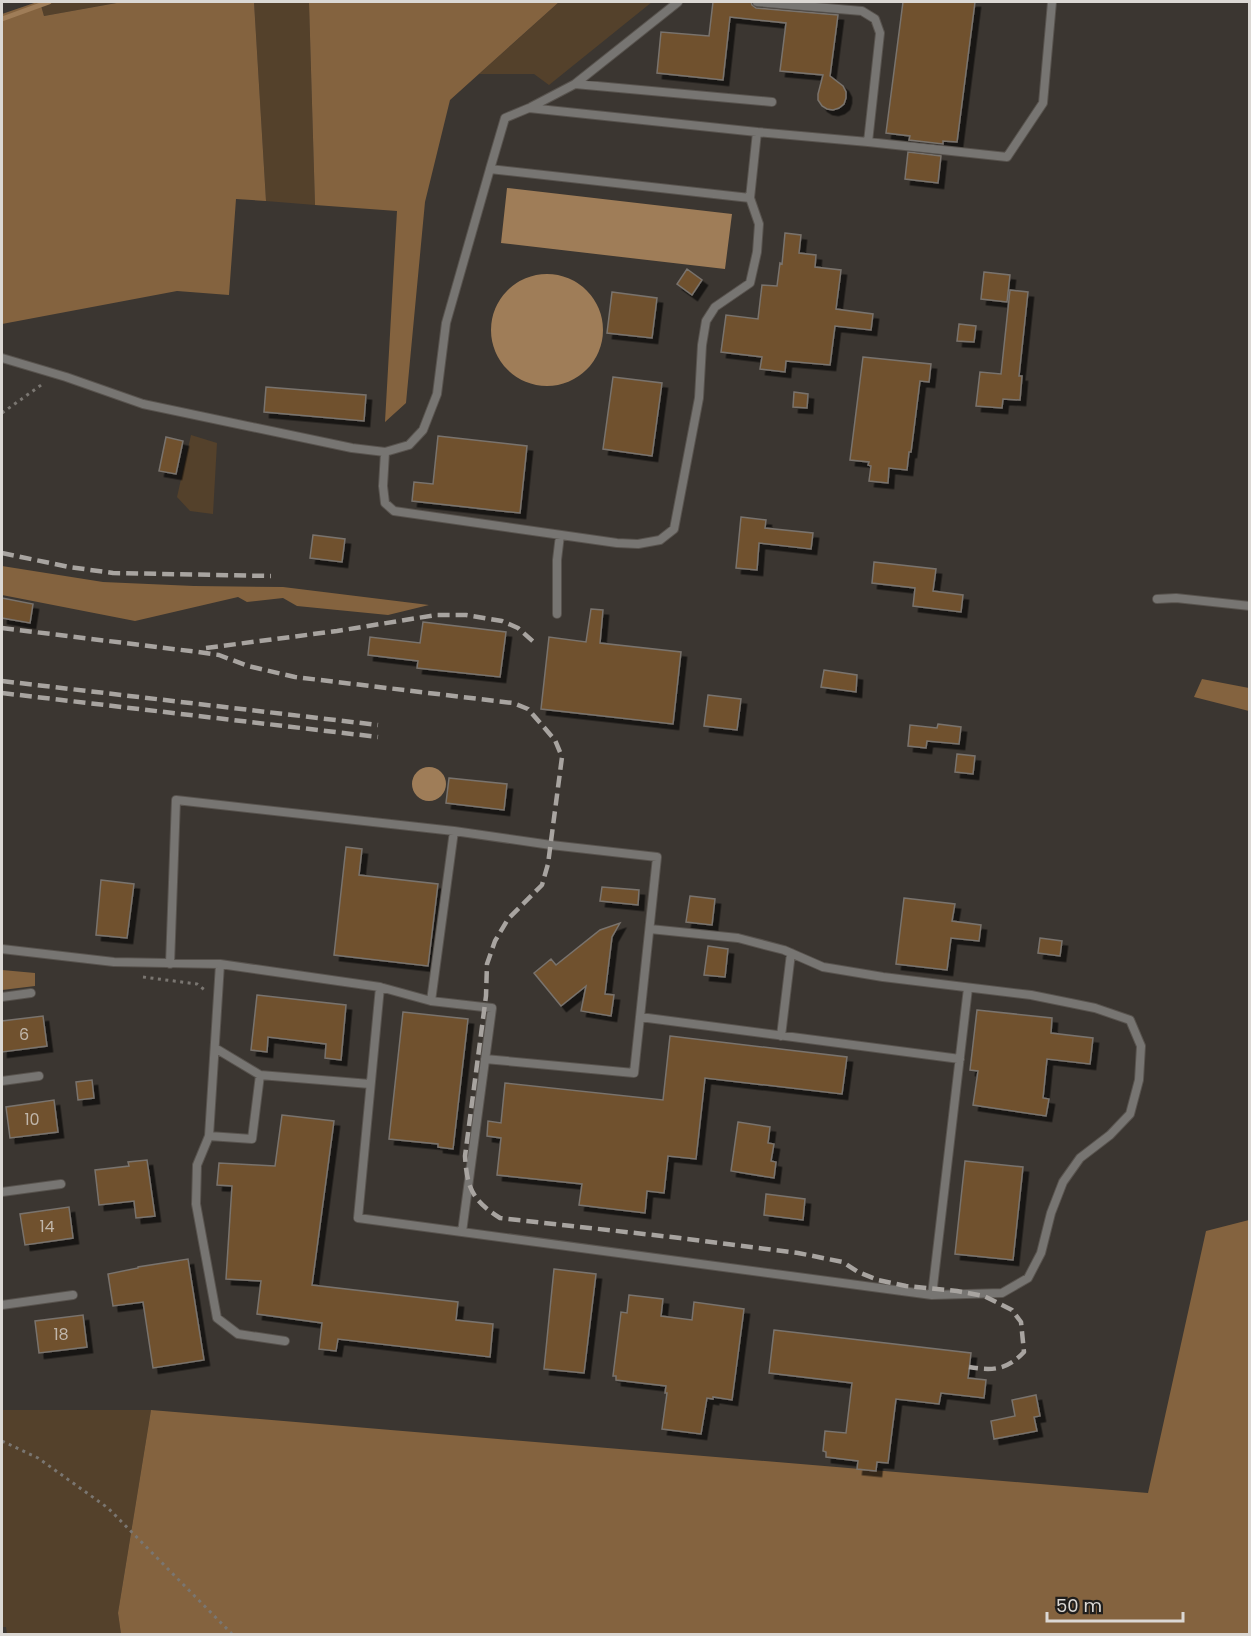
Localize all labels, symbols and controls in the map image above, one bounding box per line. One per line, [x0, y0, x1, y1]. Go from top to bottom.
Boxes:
house number: 6 [19, 1023, 29, 1046]
house number: 10 [24, 1108, 40, 1131]
house number: 14 [39, 1215, 55, 1238]
house number: 18 [53, 1323, 69, 1346]
scale bar [1047, 1585, 1184, 1623]
text: 50 m [1056, 1593, 1102, 1618]

